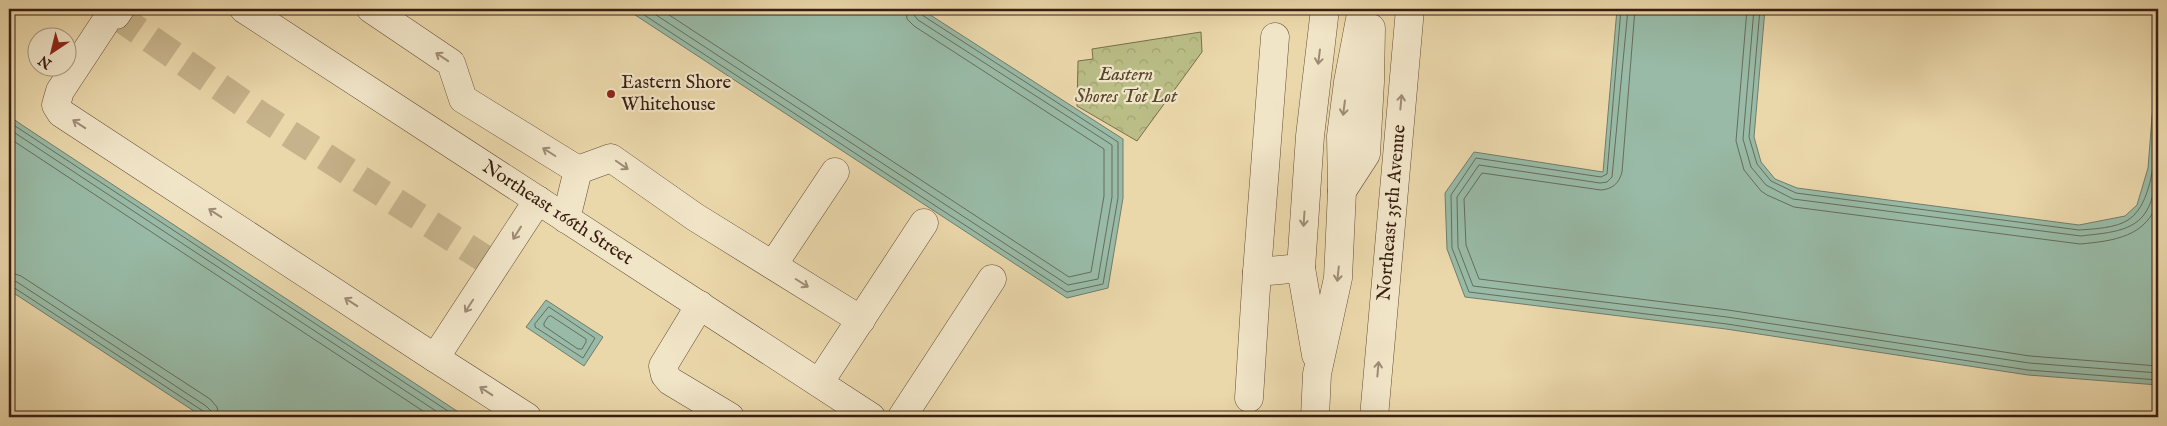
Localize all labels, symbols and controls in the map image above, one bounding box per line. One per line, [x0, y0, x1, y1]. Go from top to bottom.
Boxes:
north arrow [28, 28, 78, 78]
one-way arrow [1314, 49, 1324, 65]
text: N [35, 51, 56, 73]
one-way arrow [435, 52, 449, 62]
park label: Eastern Shores Tot Lot [1075, 63, 1178, 109]
place label: Eastern Shore Whitehouse [621, 71, 731, 117]
marker: Eastern Shore Whitehouse [605, 88, 617, 100]
one-way arrow [1397, 94, 1406, 110]
one-way arrow [1339, 100, 1349, 116]
one-way arrow [72, 119, 86, 130]
street label: Northeast 35th Avenue [1372, 123, 1412, 302]
one-way arrow [542, 147, 556, 157]
street label: Northeast 166th Street [478, 155, 638, 271]
one-way arrow [615, 160, 629, 170]
one-way arrow [208, 208, 222, 219]
one-way arrow [1300, 211, 1309, 227]
one-way arrow [512, 225, 522, 239]
one-way arrow [1333, 266, 1343, 282]
one-way arrow [794, 279, 808, 289]
one-way arrow [344, 297, 358, 308]
one-way arrow [464, 299, 474, 313]
one-way arrow [1373, 361, 1383, 377]
one-way arrow [479, 385, 493, 395]

